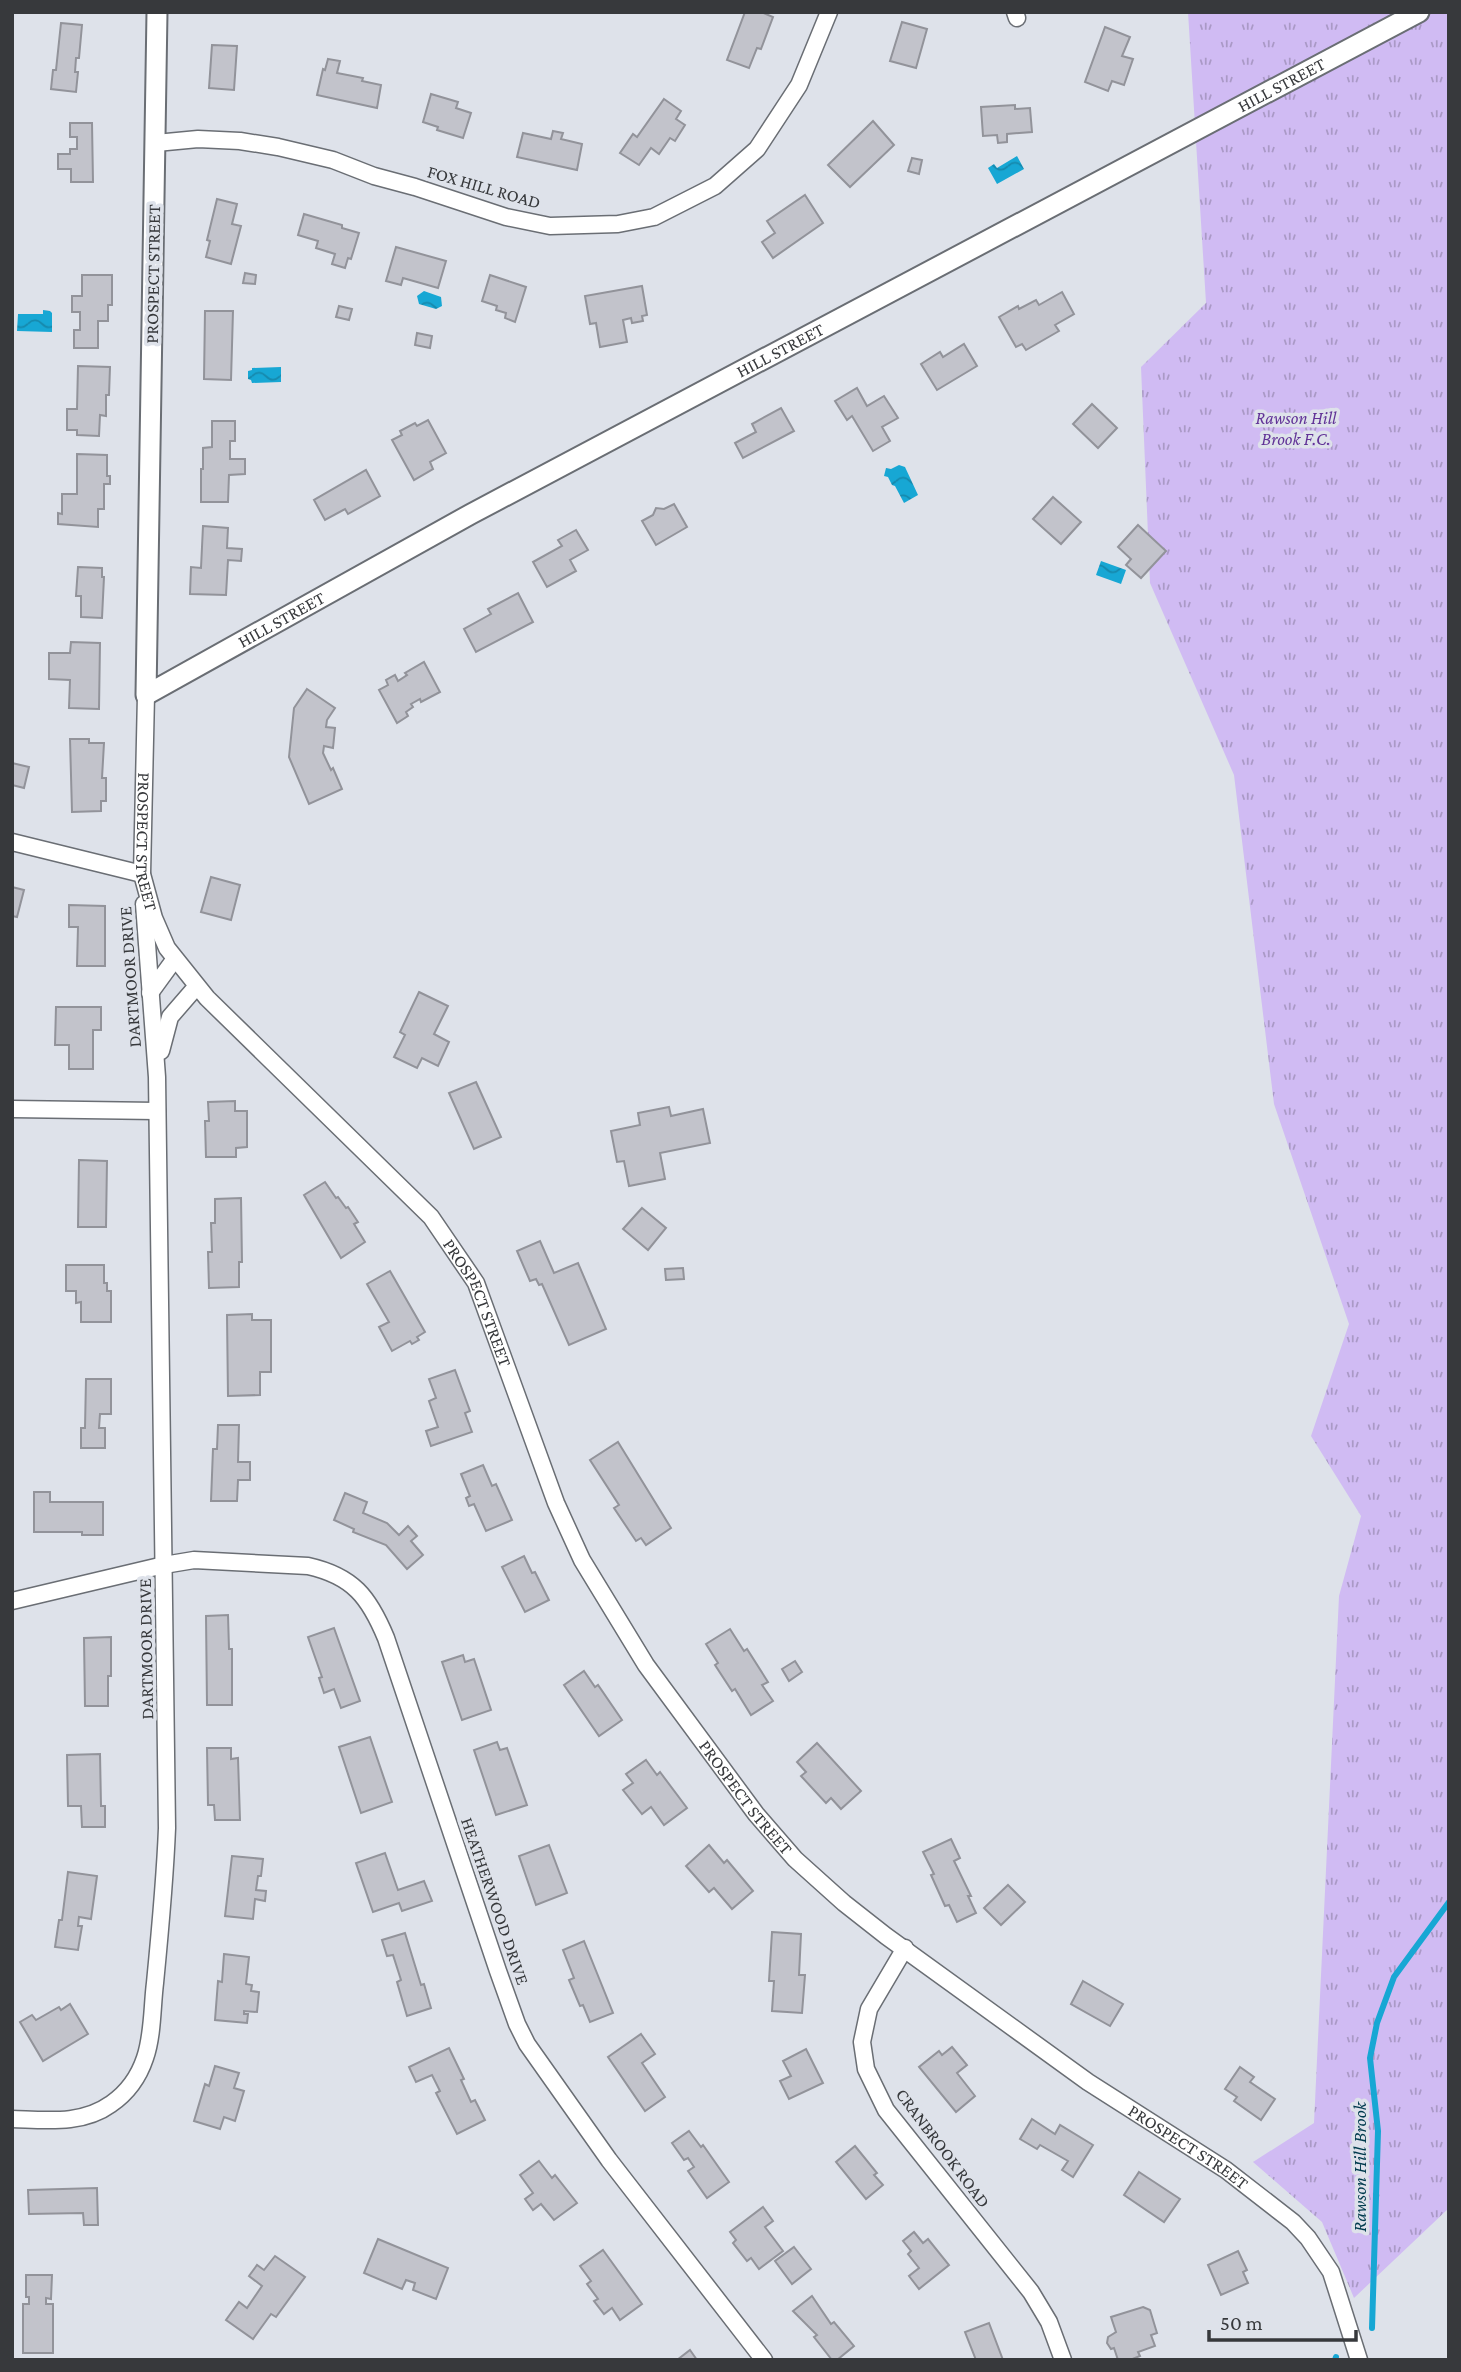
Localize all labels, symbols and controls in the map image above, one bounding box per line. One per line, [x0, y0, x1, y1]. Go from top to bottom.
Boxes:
street label: HILL STREET [1234, 53, 1329, 116]
street label: FOX HILL ROAD [425, 161, 543, 213]
street label: PROSPECT STREET [142, 204, 164, 344]
street label: HILL STREET [733, 319, 828, 382]
park label: Rawson Hill Brook F.C. [1256, 408, 1337, 449]
street label: HILL STREET [235, 587, 328, 652]
street label: PROSPECT STREET [132, 772, 162, 913]
street label: DARTMOOR DRIVE [115, 906, 145, 1048]
street label: PROSPECT STREET [439, 1235, 516, 1369]
street label: DARTMOOR DRIVE [135, 1578, 157, 1720]
street label: PROSPECT STREET [695, 1736, 797, 1859]
street label: HEATHERWOOD DRIVE [457, 1815, 533, 1987]
street label: CRANBROOK ROAD [892, 2085, 994, 2211]
street label: PROSPECT STREET [1125, 2100, 1252, 2194]
water label: Rawson Hill Brook [1349, 2101, 1370, 2232]
scale bar [1209, 2298, 1356, 2342]
text: 50 m [1220, 2311, 1263, 2335]

